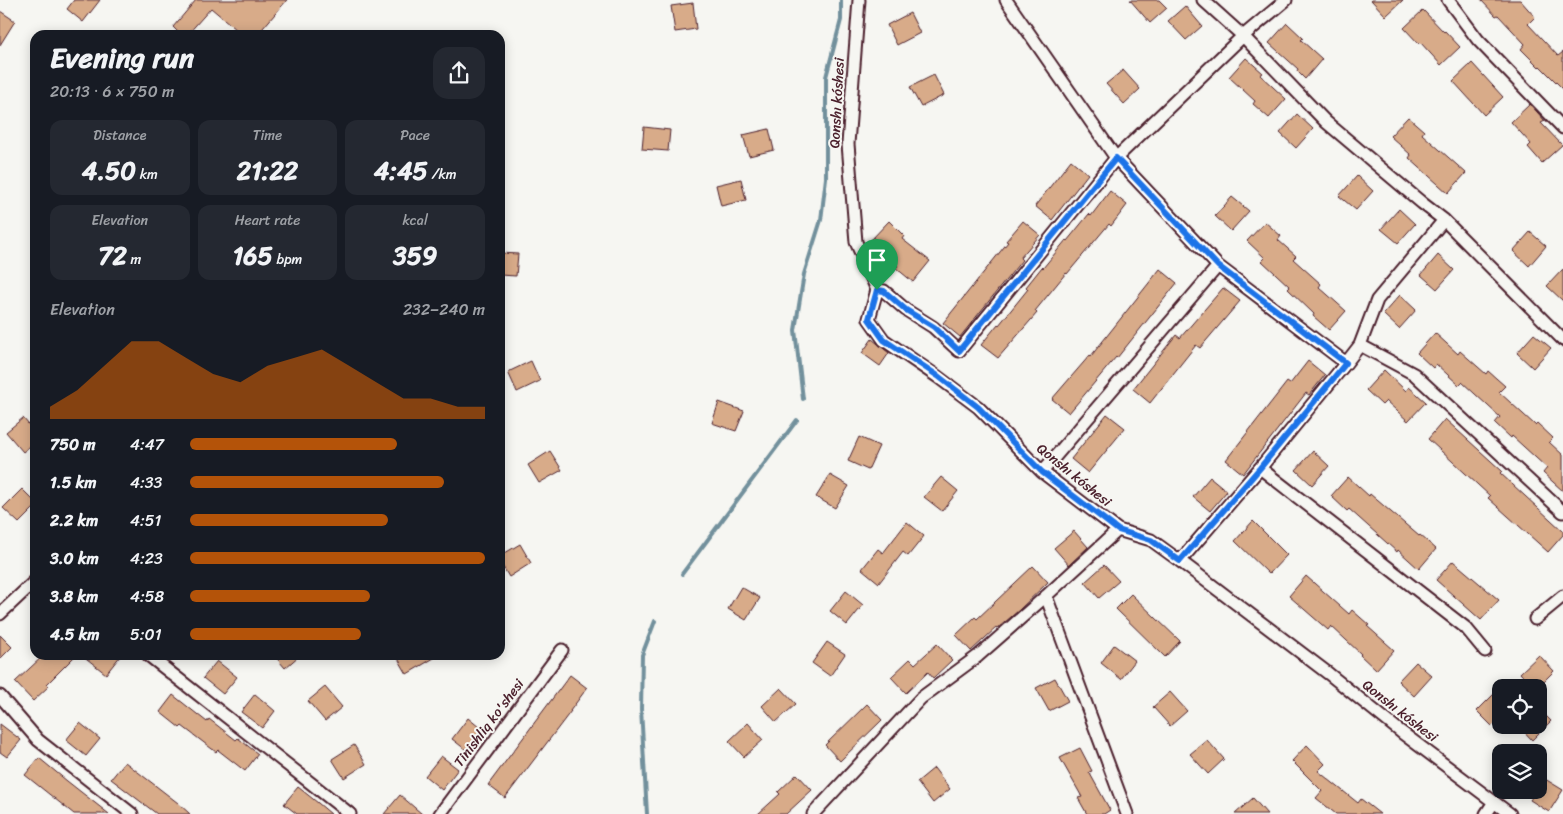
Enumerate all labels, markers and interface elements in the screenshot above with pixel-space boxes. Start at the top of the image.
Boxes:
text: Evening run [50,33,194,82]
button: share [433,47,485,99]
street label: Qonshı kóshesi [822,56,852,149]
text: 20:13 · 6 × 750 m [50,77,174,106]
text: Distance [93,123,146,148]
text: Time [253,123,282,148]
text: Pace [400,123,430,148]
text: 4.50 [82,148,136,193]
text: 21:22 [237,148,298,193]
text: 4:45 [374,148,428,193]
text: km [136,162,158,187]
text: /km [428,162,457,187]
text: Elevation [91,208,148,233]
text: Heart rate [235,208,300,233]
text: kcal [402,208,428,233]
text: 72 [98,233,127,278]
text: 165 [233,233,273,278]
text: 359 [393,233,437,278]
pin [856,239,898,290]
icon: arrive [863,246,891,274]
text: m [127,247,141,272]
text: bpm [273,247,302,272]
text: Elevation [50,295,115,324]
text: 232–240 m [403,295,485,324]
text: 750 m [50,430,95,459]
text: 4:47 [130,430,164,459]
street label: Qonshı kóshesi [1031,437,1118,514]
text: 1.5 km [50,468,96,497]
text: 4:33 [130,468,162,497]
text: 2.2 km [50,506,98,535]
text: 4:51 [130,506,161,535]
text: 3.0 km [50,544,99,573]
text: 4:23 [130,544,163,573]
text: 3.8 km [50,582,98,611]
text: 4:58 [130,582,164,611]
text: 4.5 km [50,620,100,649]
text: 5:01 [130,620,162,649]
street label: Tinishliq ko'shesi [447,672,531,773]
street label: Qonshı kóshesi [1357,673,1444,750]
map controls [1492,679,1547,799]
button: locate [1492,679,1547,734]
button: layers [1492,744,1547,799]

